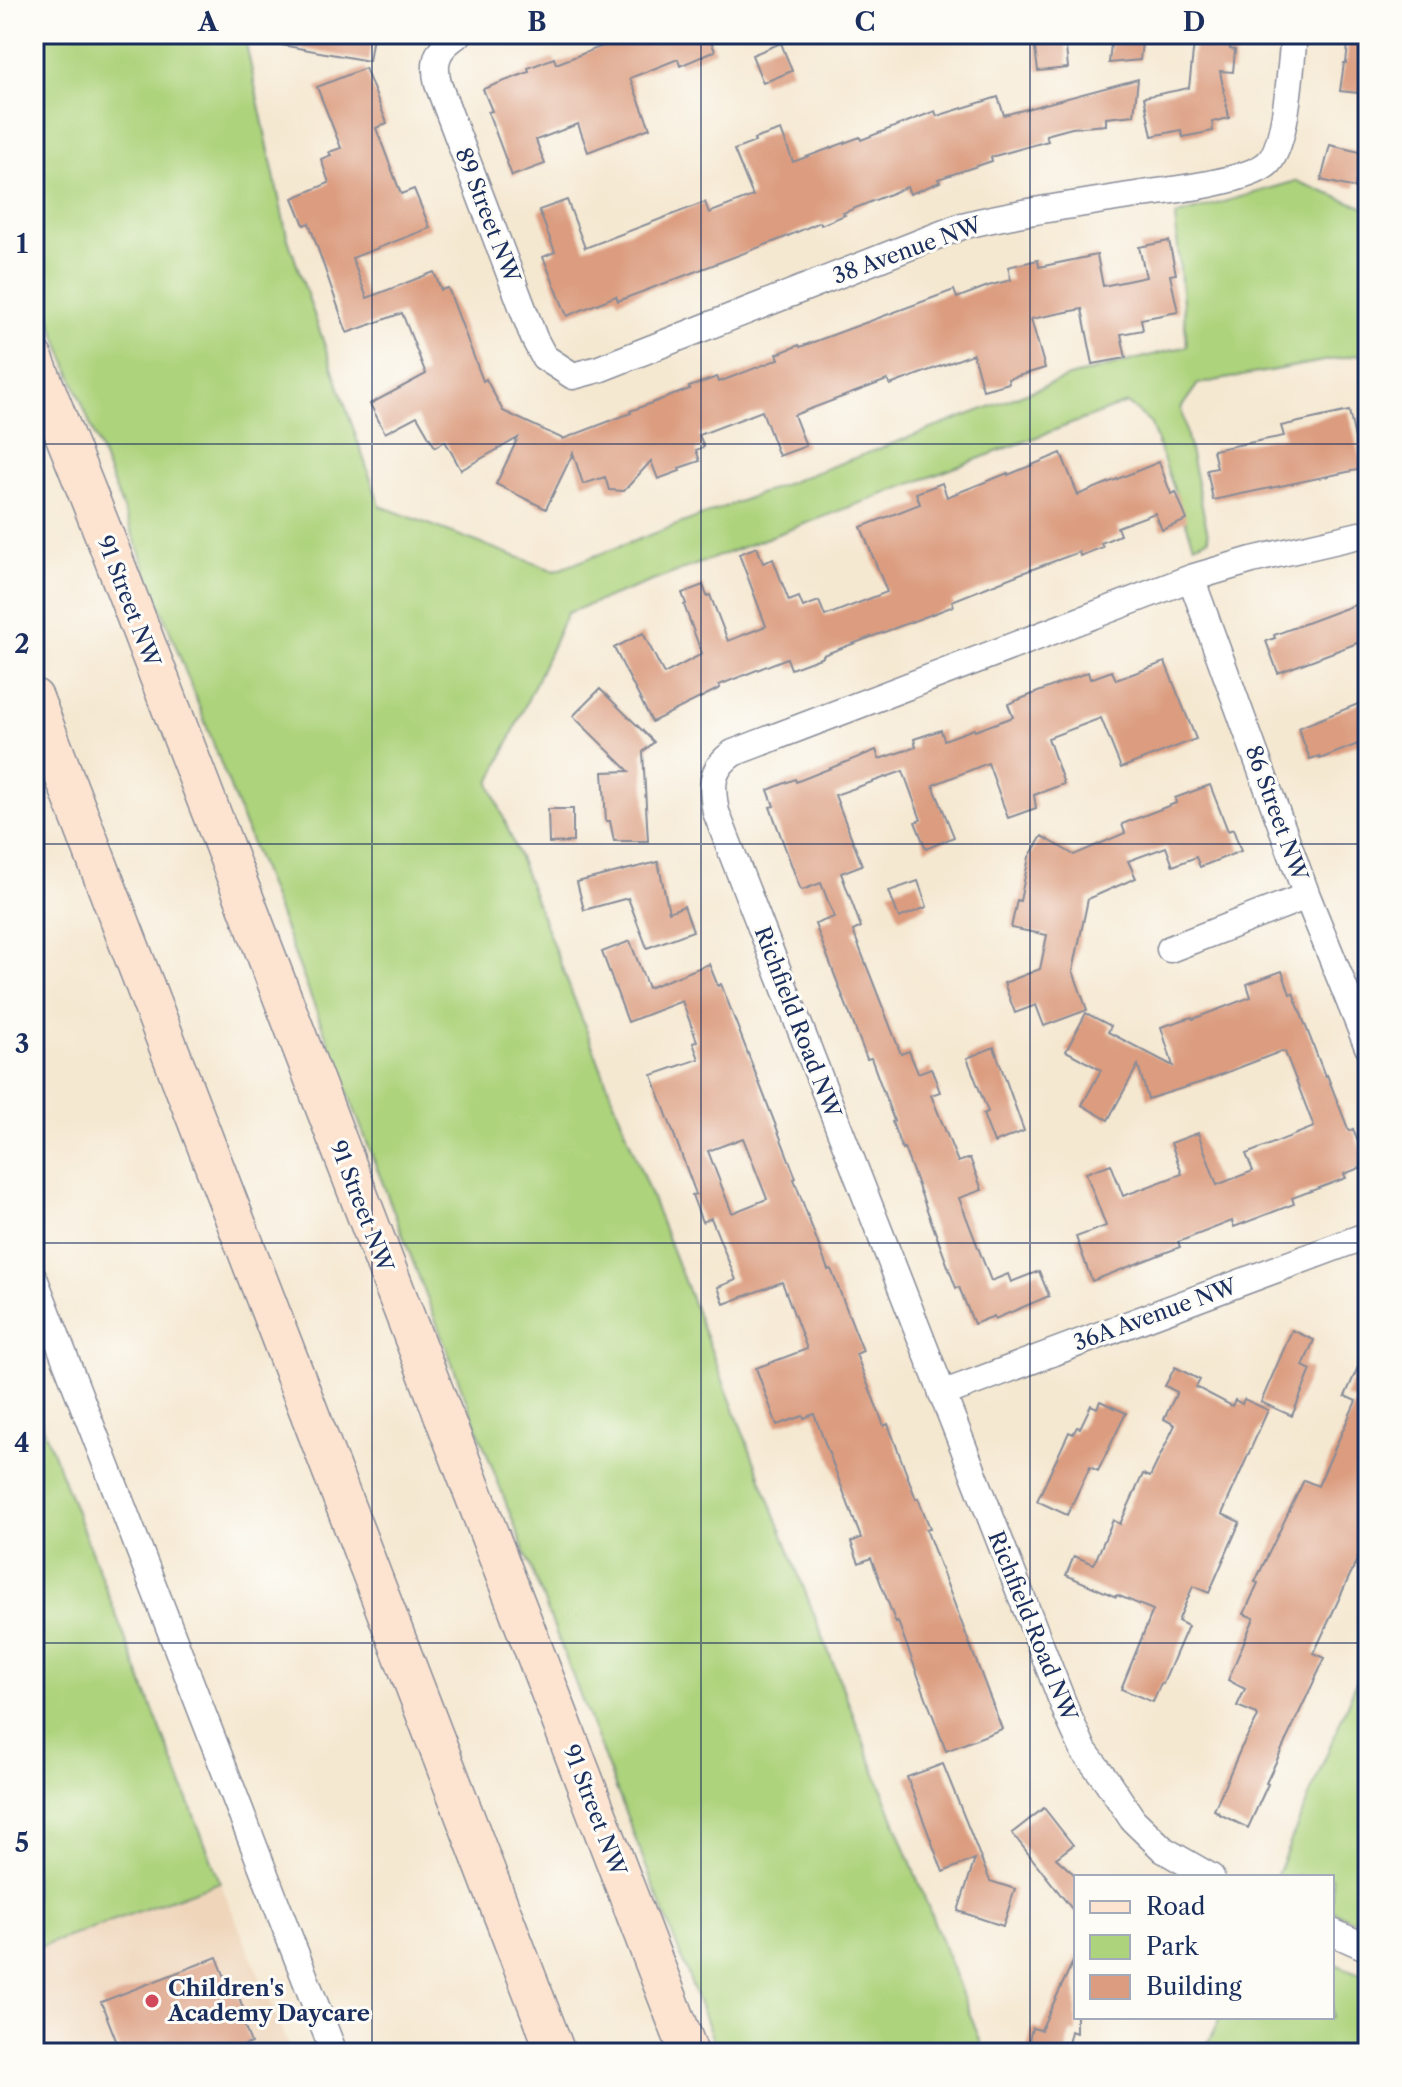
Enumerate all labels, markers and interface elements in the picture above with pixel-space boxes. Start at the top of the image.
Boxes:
text: A [197,6,219,38]
text: B [527,6,547,38]
text: C [855,6,875,38]
text: D [1183,6,1205,38]
street label: 89 Street NW [449,144,526,287]
street label: 38 Avenue NW [829,211,986,290]
text: 1 [16,228,28,260]
street label: 91 Street NW [91,532,166,672]
text: 2 [14,628,30,660]
street label: 86 Street NW [1240,742,1314,885]
street label: Richfield Road NW [749,923,847,1122]
text: 3 [15,1028,29,1060]
street label: 91 Street NW [324,1137,399,1277]
street label: 36A Avenue NW [1070,1272,1241,1357]
text: 4 [14,1427,30,1459]
street label: Richfield Road NW [982,1527,1083,1726]
street label: 91 Street NW [557,1741,632,1881]
text: 5 [15,1827,29,1859]
legend [1074,1875,1334,2019]
text: Road [1146,1892,1206,1921]
text: Park [1146,1932,1199,1961]
text: Building [1146,1972,1242,2001]
place label: Children's Academy Daycare [167,1975,370,2027]
marker: Children's Academy Daycare [143,1992,161,2010]

